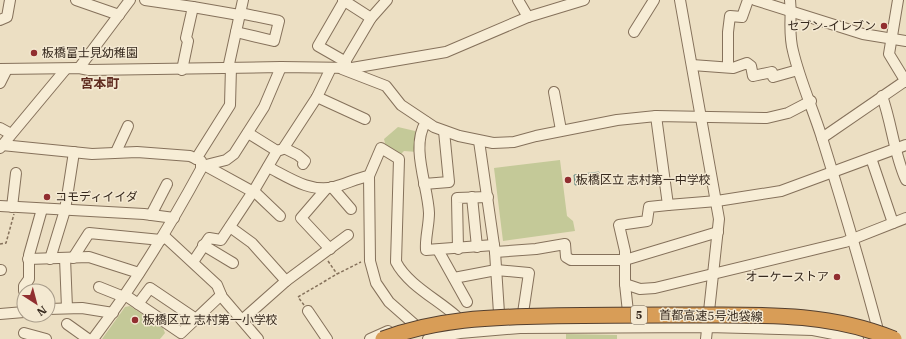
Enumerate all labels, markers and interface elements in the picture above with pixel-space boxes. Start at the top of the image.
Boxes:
place label: セブン-イレブン [787,18,876,33]
marker: セブン-イレブン [879,21,889,31]
place label: 板橋富士見幼稚園 [42,45,138,60]
marker: 板橋富士見幼稚園 [29,48,39,58]
district label: 宮本町 [80,75,120,92]
place label: 板橋区立 志村第一中学校 [576,172,711,187]
marker: 板橋区立 志村第一中学校 [563,175,573,185]
place label: コモディイイダ [55,189,138,204]
marker: コモディイイダ [42,192,52,202]
place label: オーケーストア [746,269,829,284]
marker: オーケーストア [832,272,842,282]
north arrow [16,283,56,323]
text: N [34,303,50,319]
road number: 5 [631,306,647,324]
street label: 首都高速5号池袋線 [659,307,763,324]
place label: 板橋区立 志村第一小学校 [143,312,278,327]
marker: 板橋区立 志村第一小学校 [130,315,140,325]

